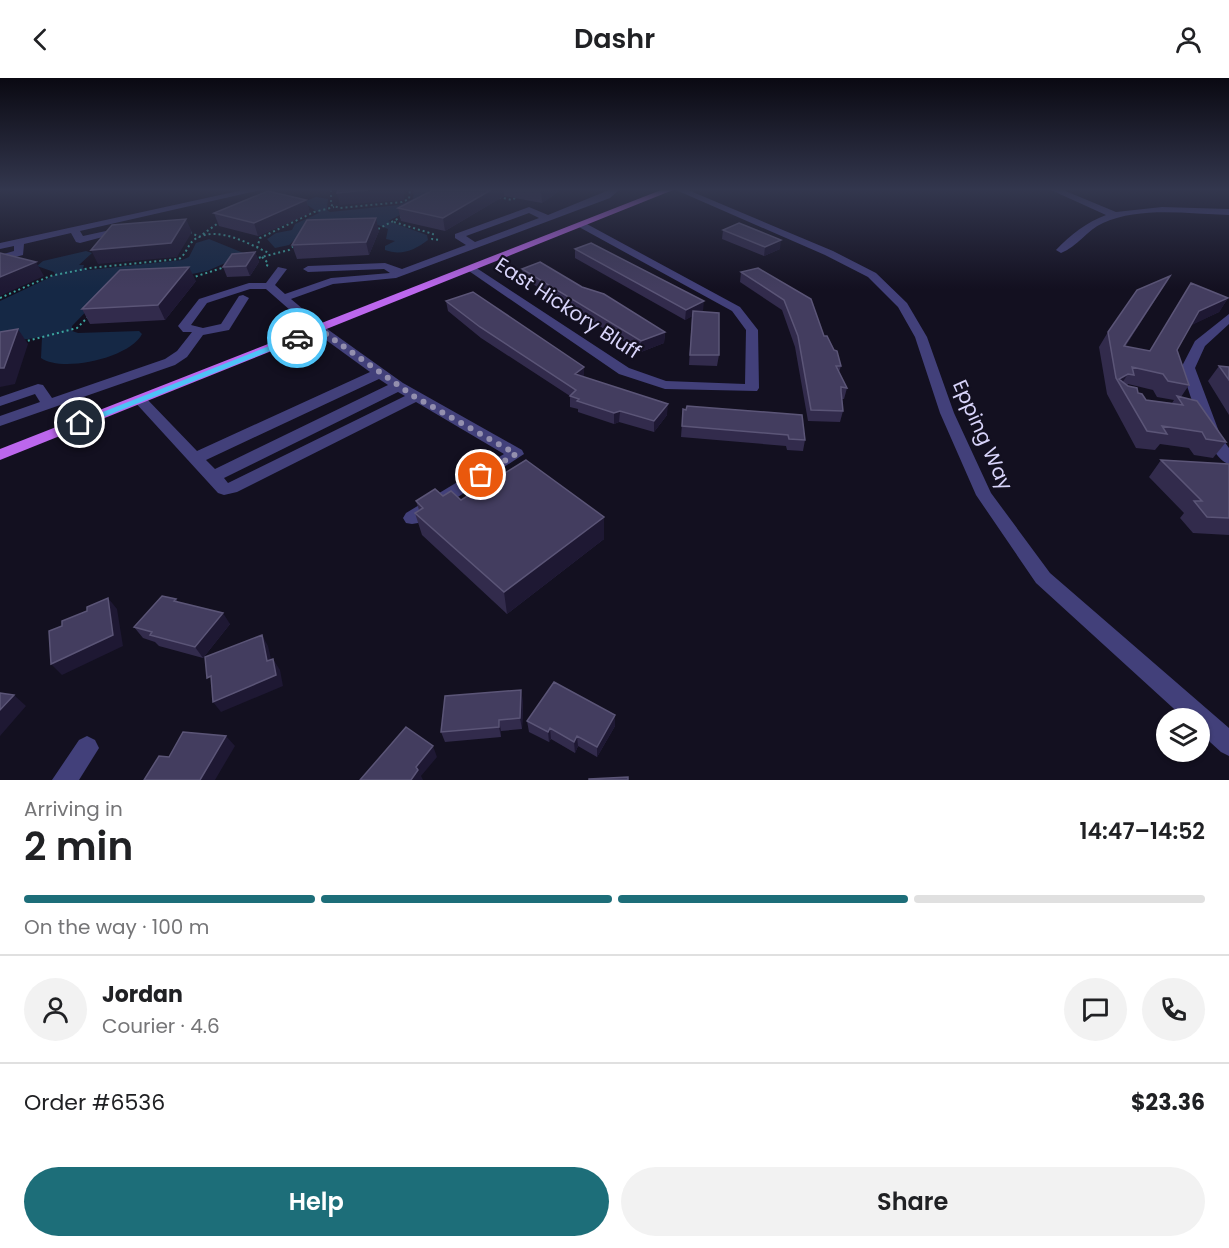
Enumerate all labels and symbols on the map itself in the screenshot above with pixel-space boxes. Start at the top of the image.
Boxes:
street label: East Hickory Bluff [490,250,646,366]
courier [267,308,327,368]
street label: Epping Way [946,375,1020,495]
pin [54,397,105,448]
pin [455,449,506,500]

